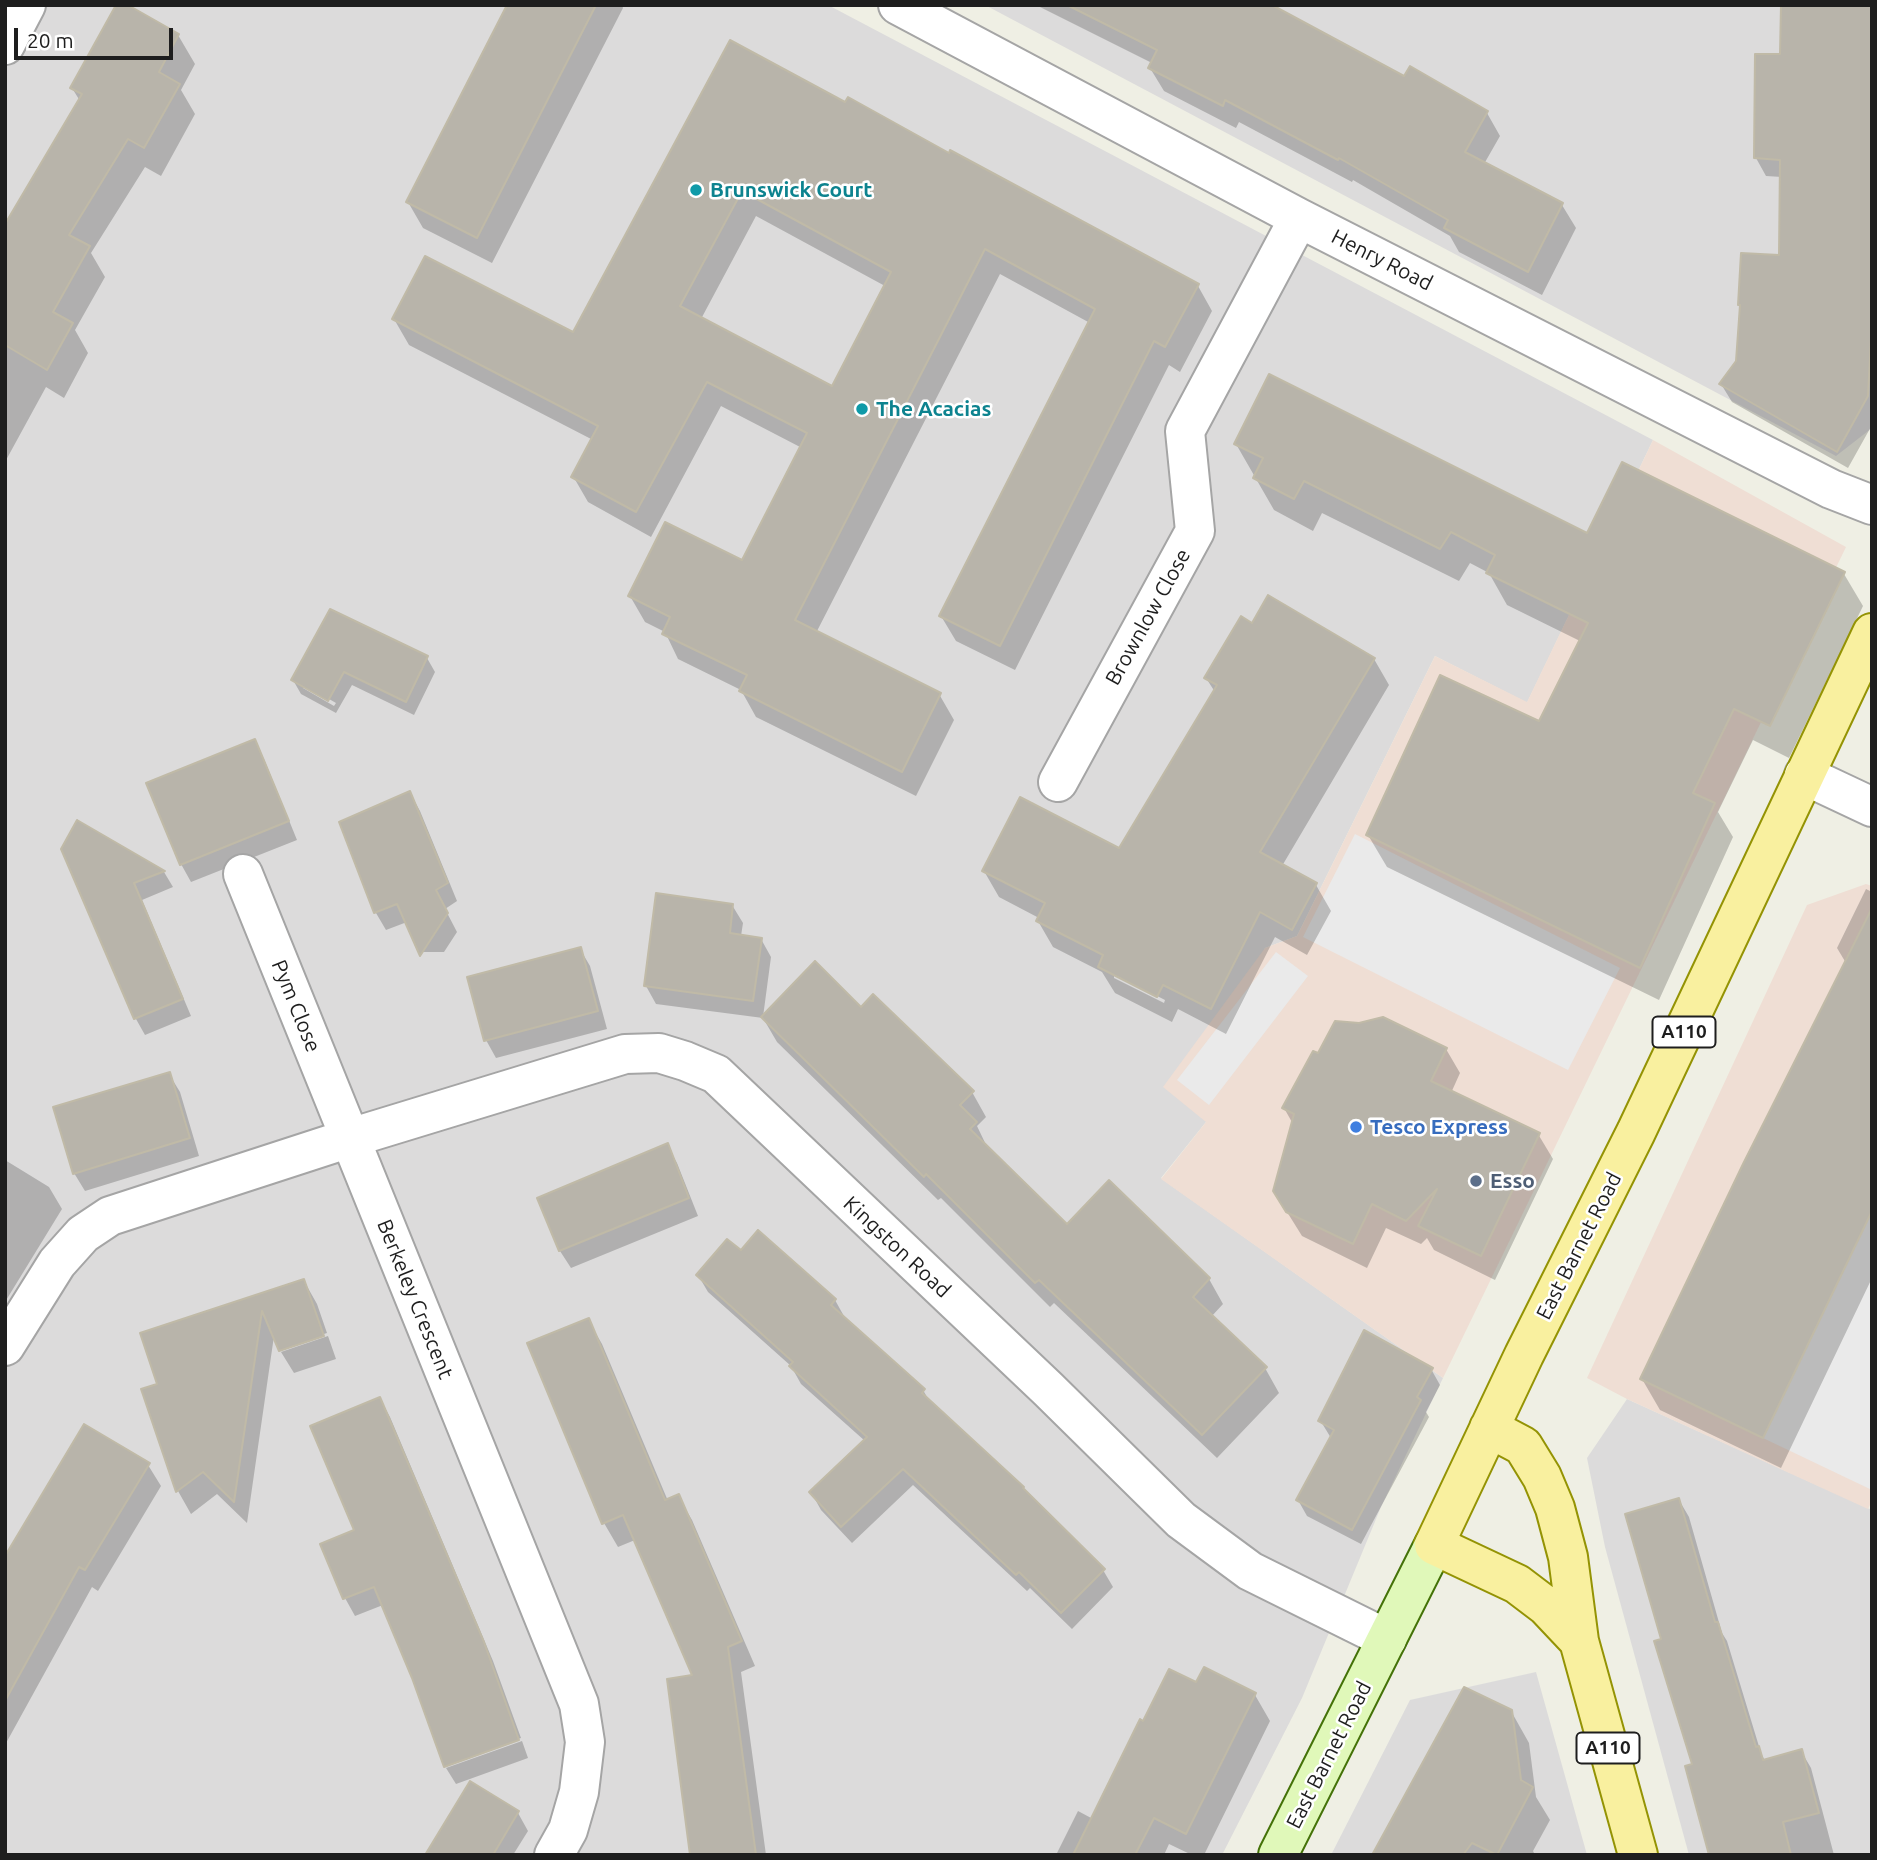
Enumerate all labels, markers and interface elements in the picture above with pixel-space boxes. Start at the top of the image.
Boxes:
scale bar [18,14,177,58]
text: 20 m [27,28,74,52]
place label: Brunswick Court [710,177,872,203]
marker: Brunswick Court [688,182,704,198]
street label: Henry Road [1327,224,1437,296]
place label: The Acacias [876,396,991,422]
marker: The Acacias [854,401,870,417]
street label: Brownlow Close [1100,544,1196,690]
street label: Pym Close [266,956,326,1056]
road number: A110 [1652,1016,1716,1048]
place label: Tesco Express [1370,1114,1508,1140]
marker: Tesco Express [1348,1119,1364,1135]
place label: Esso [1490,1168,1535,1194]
street label: East Barnet Road [1531,1168,1627,1324]
marker: Esso [1468,1173,1484,1189]
street label: Kingston Road [838,1191,956,1303]
street label: Berkeley Crescent [372,1216,458,1382]
street label: East Barnet Road [1281,1677,1377,1833]
road number: A110 [1576,1732,1640,1764]

